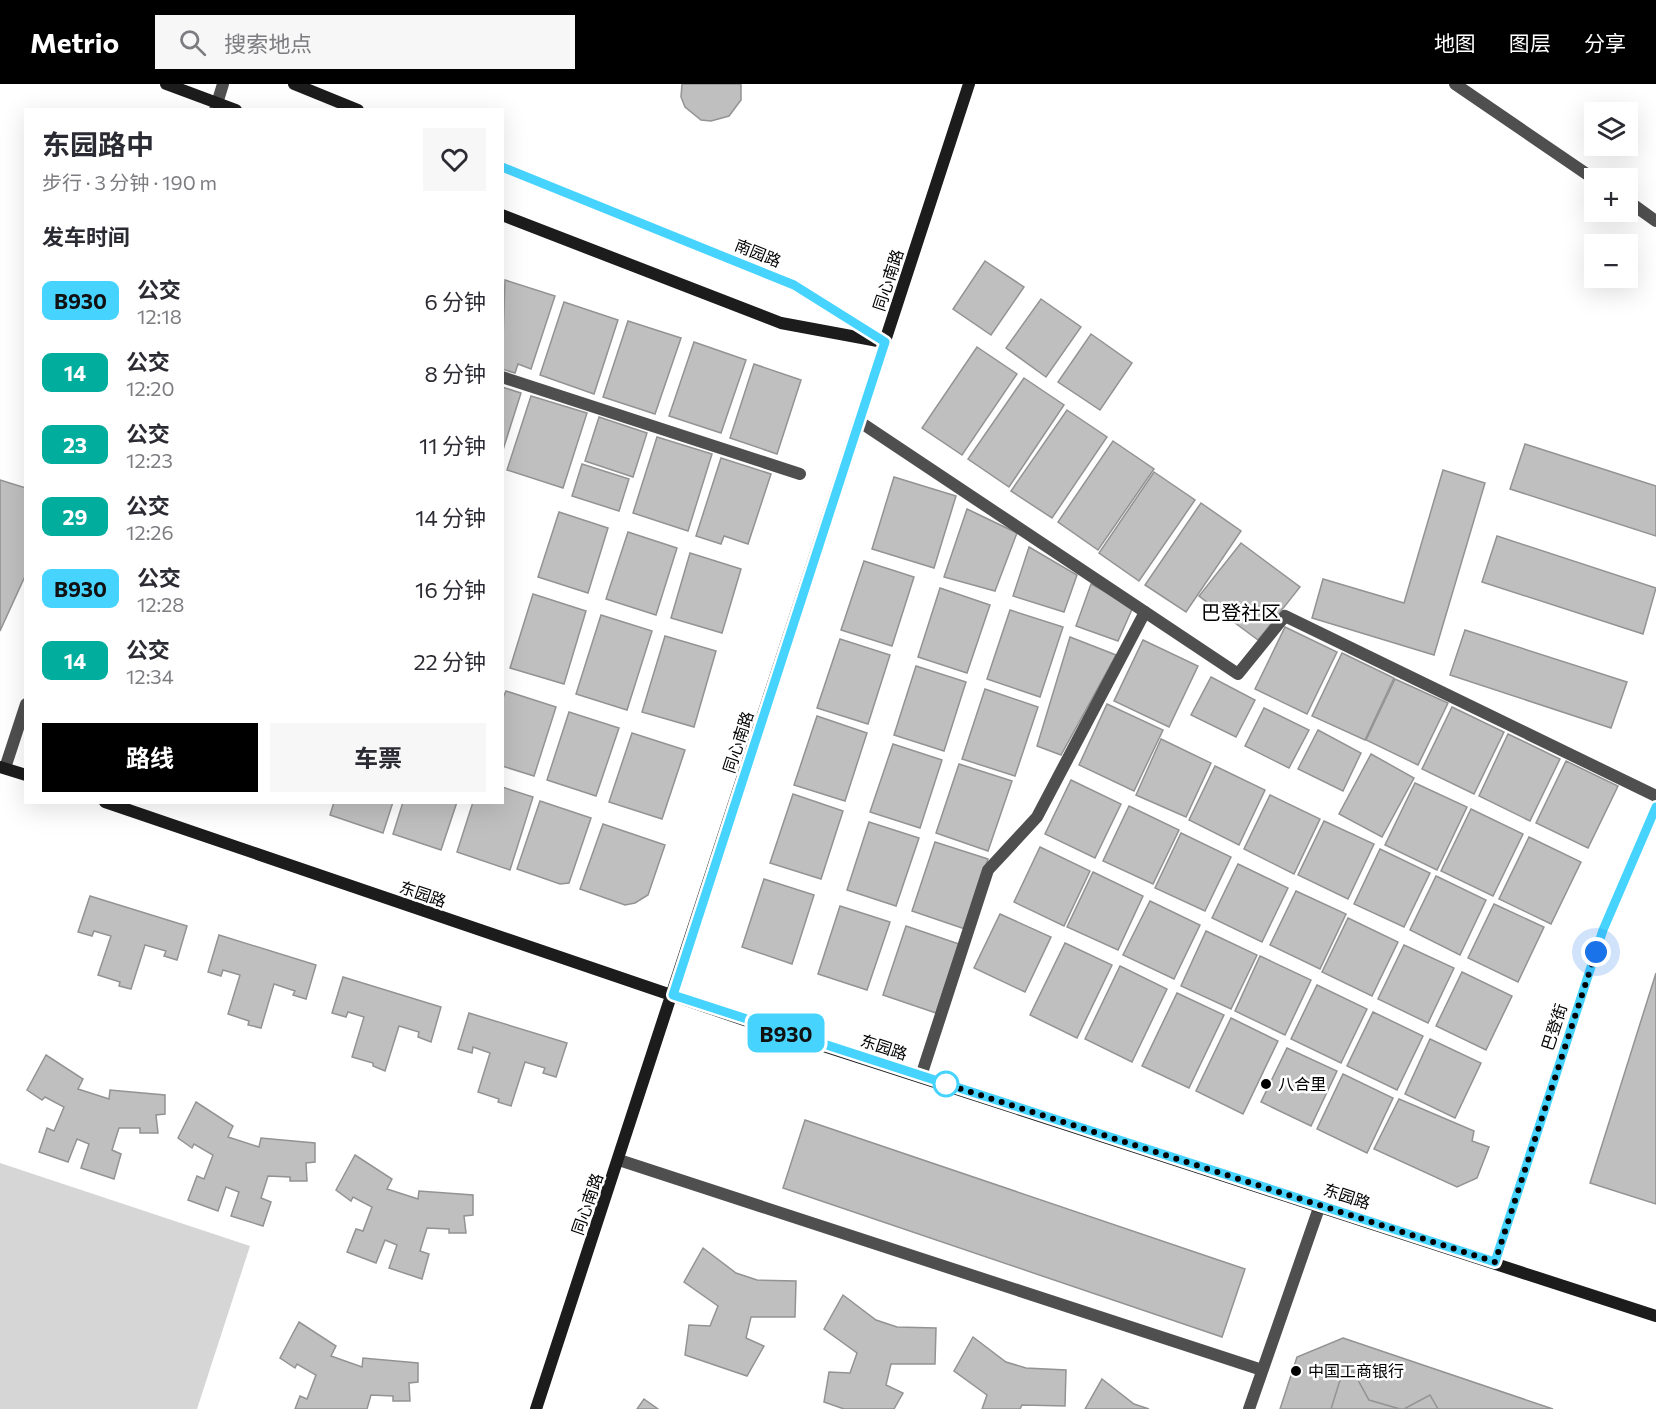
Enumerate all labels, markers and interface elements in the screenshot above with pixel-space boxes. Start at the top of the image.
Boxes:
search box [155,15,575,69]
text: Metrio [30,25,119,59]
icon: search [176,26,209,59]
text: 搜索地点 [224,30,312,57]
text: 地图 [1434,30,1476,55]
text: 图层 [1509,30,1551,55]
text: 分享 [1584,30,1626,55]
map controls [1584,102,1638,288]
button: layers [1584,102,1638,156]
text: 东园路中 [42,127,154,161]
button: heart [423,128,486,191]
button: + [1584,168,1638,222]
text: 步行 · 3 分钟 · 190 m [42,170,217,194]
text: 发车时间 [42,223,130,250]
button: − [1584,234,1638,288]
street label: 南园路 [732,235,784,270]
street label: 同心南路 [869,246,906,313]
text: 公交 [137,276,181,303]
text: B930 [54,288,107,313]
text: 6 分钟 [424,288,486,315]
text: 12:18 [137,304,182,328]
text: 公交 [126,348,170,375]
text: 14 [64,360,86,385]
text: 8 分钟 [424,360,486,387]
text: 12:20 [126,376,174,400]
text: 公交 [126,420,170,447]
text: 23 [63,432,87,457]
text: 11 分钟 [419,432,486,459]
text: 12:23 [126,448,173,472]
text: 公交 [126,492,170,519]
text: 29 [63,504,87,529]
text: 14 分钟 [415,504,486,531]
text: 12:26 [126,520,174,544]
text: 公交 [137,564,181,591]
text: B930 [54,576,107,601]
text: 16 分钟 [415,576,486,603]
text: 12:28 [137,592,184,616]
district label: 巴登社区 [1201,600,1281,624]
text: 公交 [126,636,170,663]
text: 14 [64,648,86,673]
text: 22 分钟 [413,648,486,675]
text: 12:34 [126,664,174,688]
street label: 同心南路 [719,708,756,775]
button: 路线 [42,723,258,792]
button: 车票 [270,723,486,792]
street label: 东园路 [397,877,449,910]
your location [1581,937,1611,967]
street label: 巴登街 [1537,1001,1570,1053]
line badge: B930 [744,1014,828,1052]
text: B930 [760,1021,812,1046]
street label: 东园路 [858,1030,910,1063]
unlabelled marker [933,1071,959,1097]
place label: 八合里 [1278,1074,1326,1093]
marker: 八合里 [1259,1077,1273,1091]
street label: 同心南路 [567,1170,606,1237]
street label: 东园路 [1321,1179,1373,1212]
place label: 中国工商银行 [1308,1361,1404,1380]
marker: 中国工商银行 [1289,1364,1303,1378]

